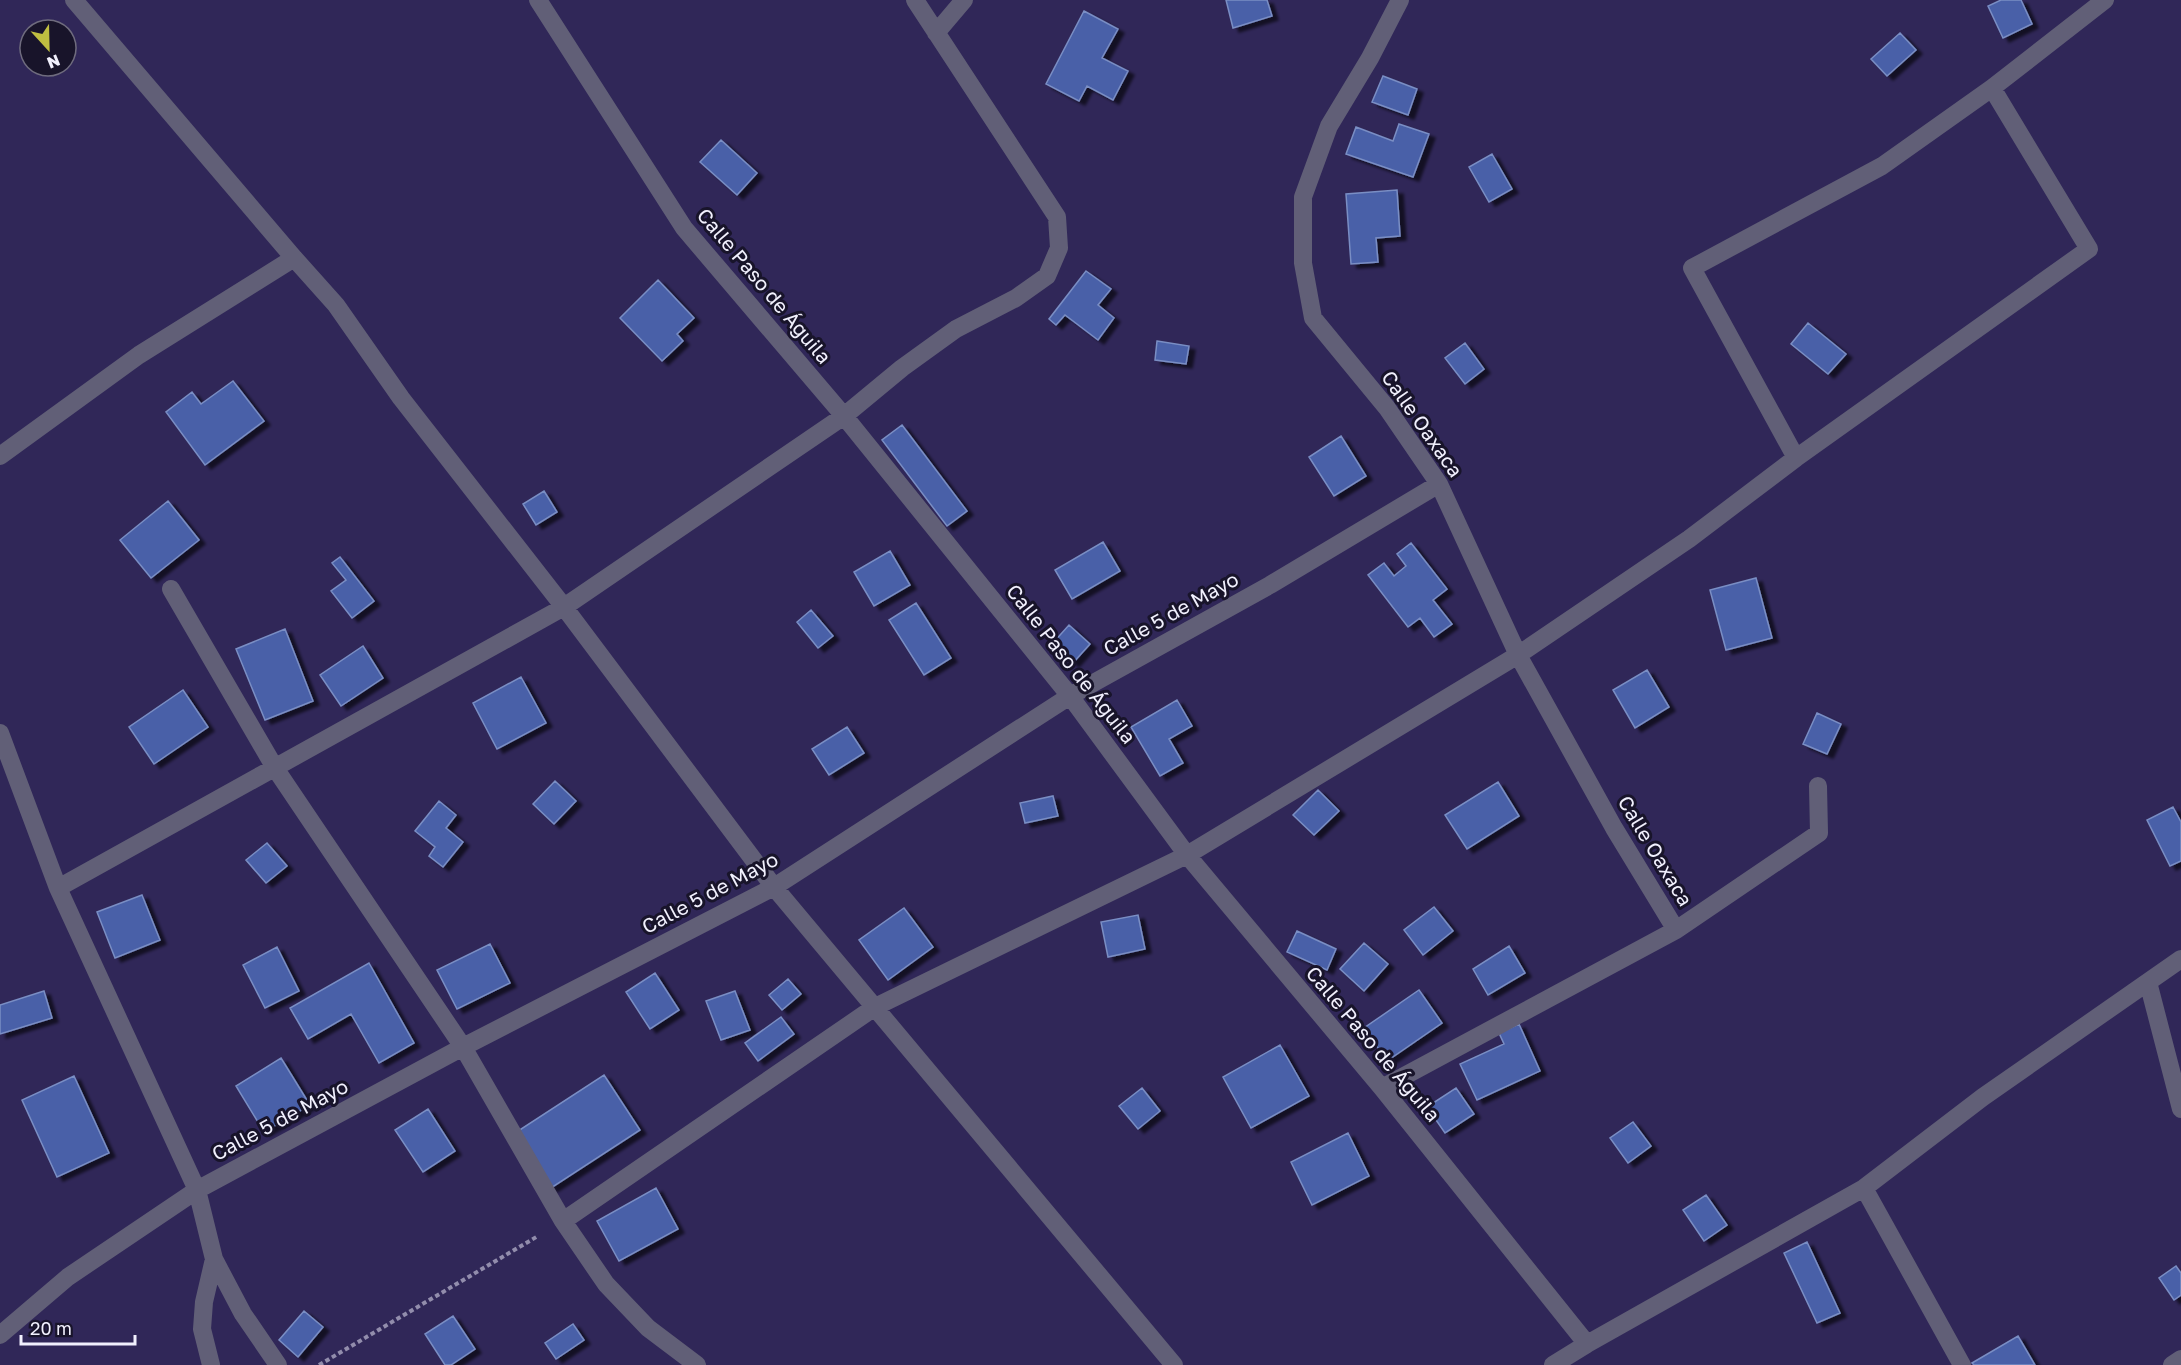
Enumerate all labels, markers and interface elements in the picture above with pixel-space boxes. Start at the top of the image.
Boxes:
north arrow [18,18,78,78]
text: N [44,50,63,73]
street label: Calle Paso de Águila [693,203,837,368]
street label: Calle Oaxaca [1377,366,1468,481]
street label: Calle 5 de Mayo [1099,566,1242,660]
street label: Calle Paso de Águila [1002,579,1141,748]
street label: Calle Oaxaca [1614,791,1698,910]
street label: Calle 5 de Mayo [637,846,782,938]
street label: Calle Paso de Águila [1302,961,1446,1126]
street label: Calle 5 de Mayo [207,1073,352,1165]
scale bar [21,1308,135,1346]
text: 20 m [30,1317,72,1339]

